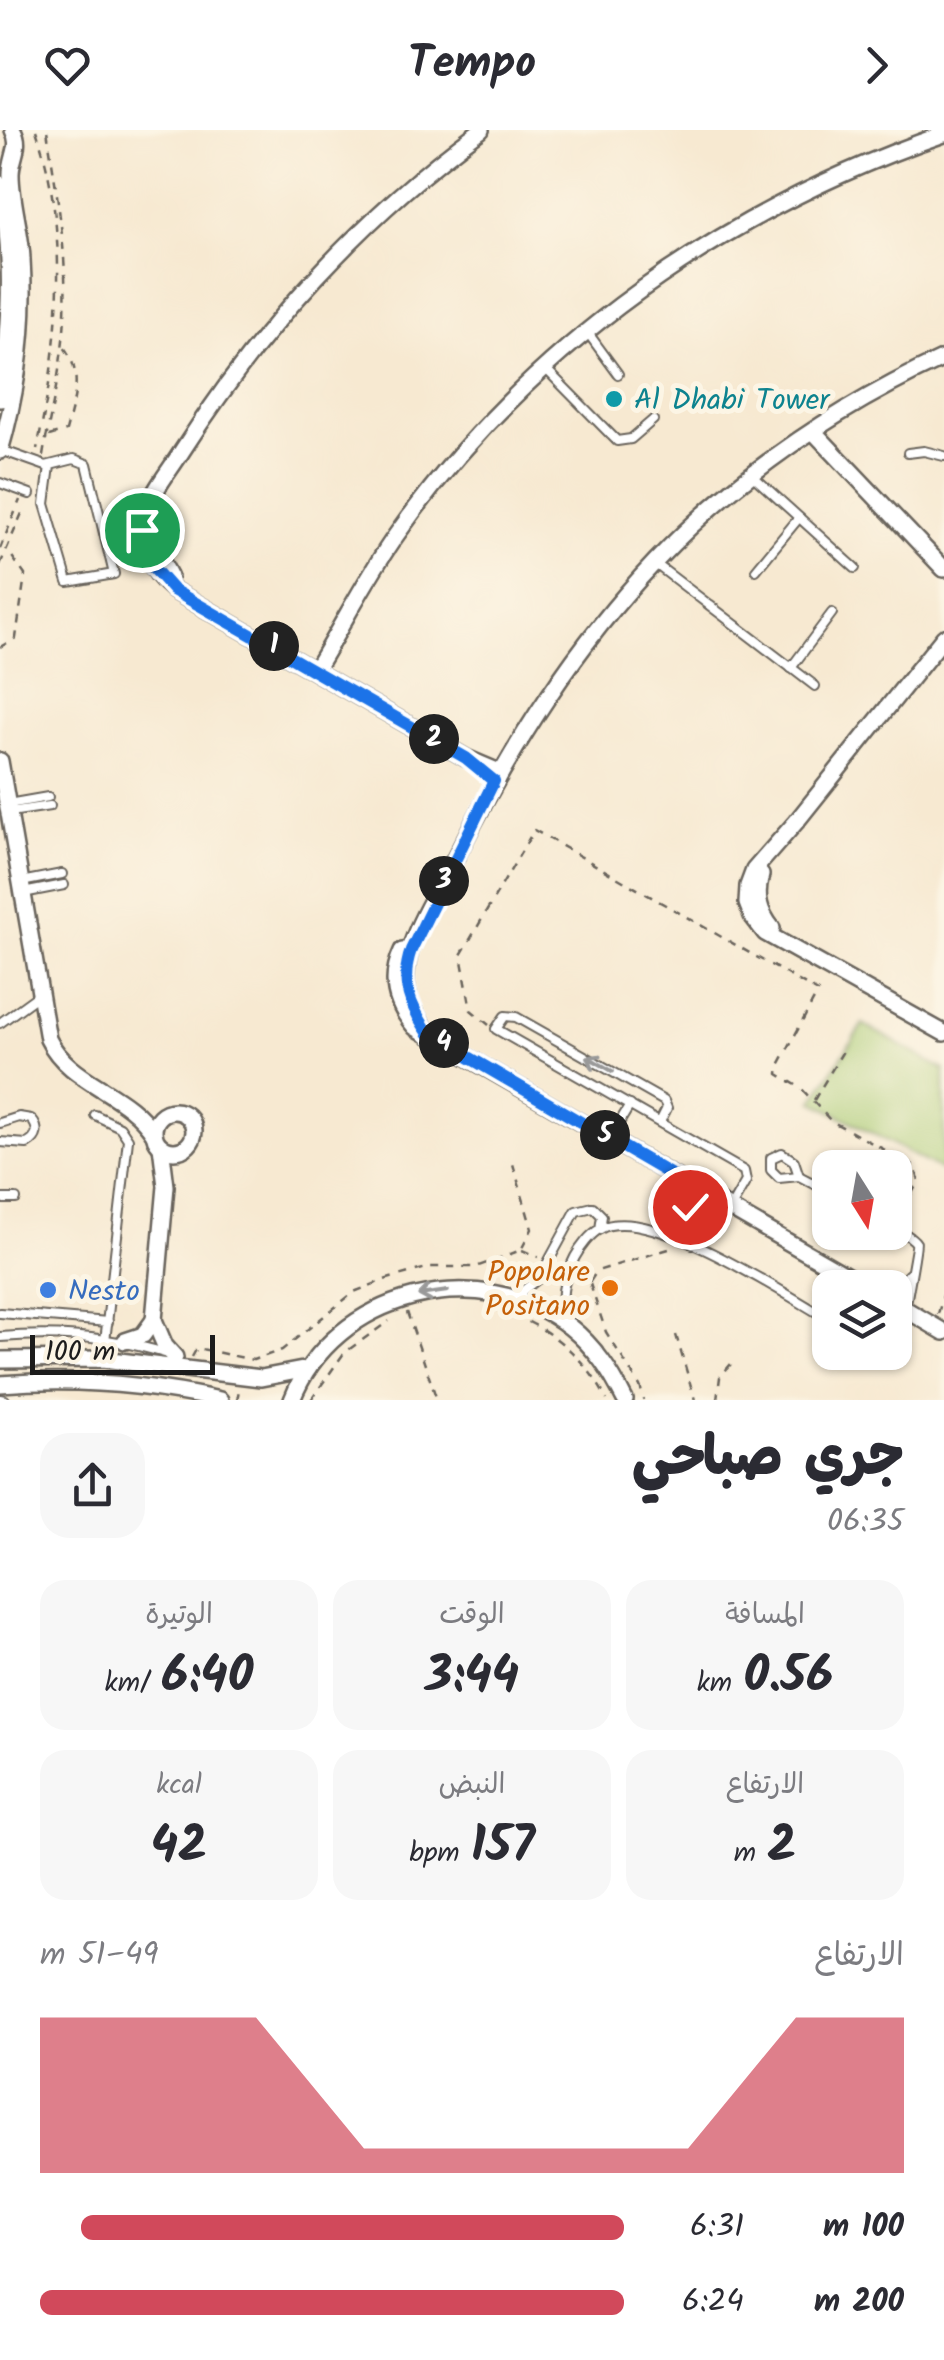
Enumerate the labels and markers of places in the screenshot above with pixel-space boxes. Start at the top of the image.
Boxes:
place label: Al Dhabi Tower [634,377,831,425]
marker: Al Dhabi Tower [603,388,625,410]
pin [100,488,185,573]
pin: 1 [249,621,299,671]
pin: 2 [409,714,459,764]
pin: 3 [419,856,469,906]
pin: 4 [419,1018,469,1068]
pin: 5 [580,1110,630,1160]
pin [648,1165,733,1250]
place label: Popolare Positano [485,1249,590,1331]
place label: Nesto [68,1268,140,1316]
marker: Popolare Positano [599,1277,621,1299]
marker: Nesto [37,1279,59,1301]

